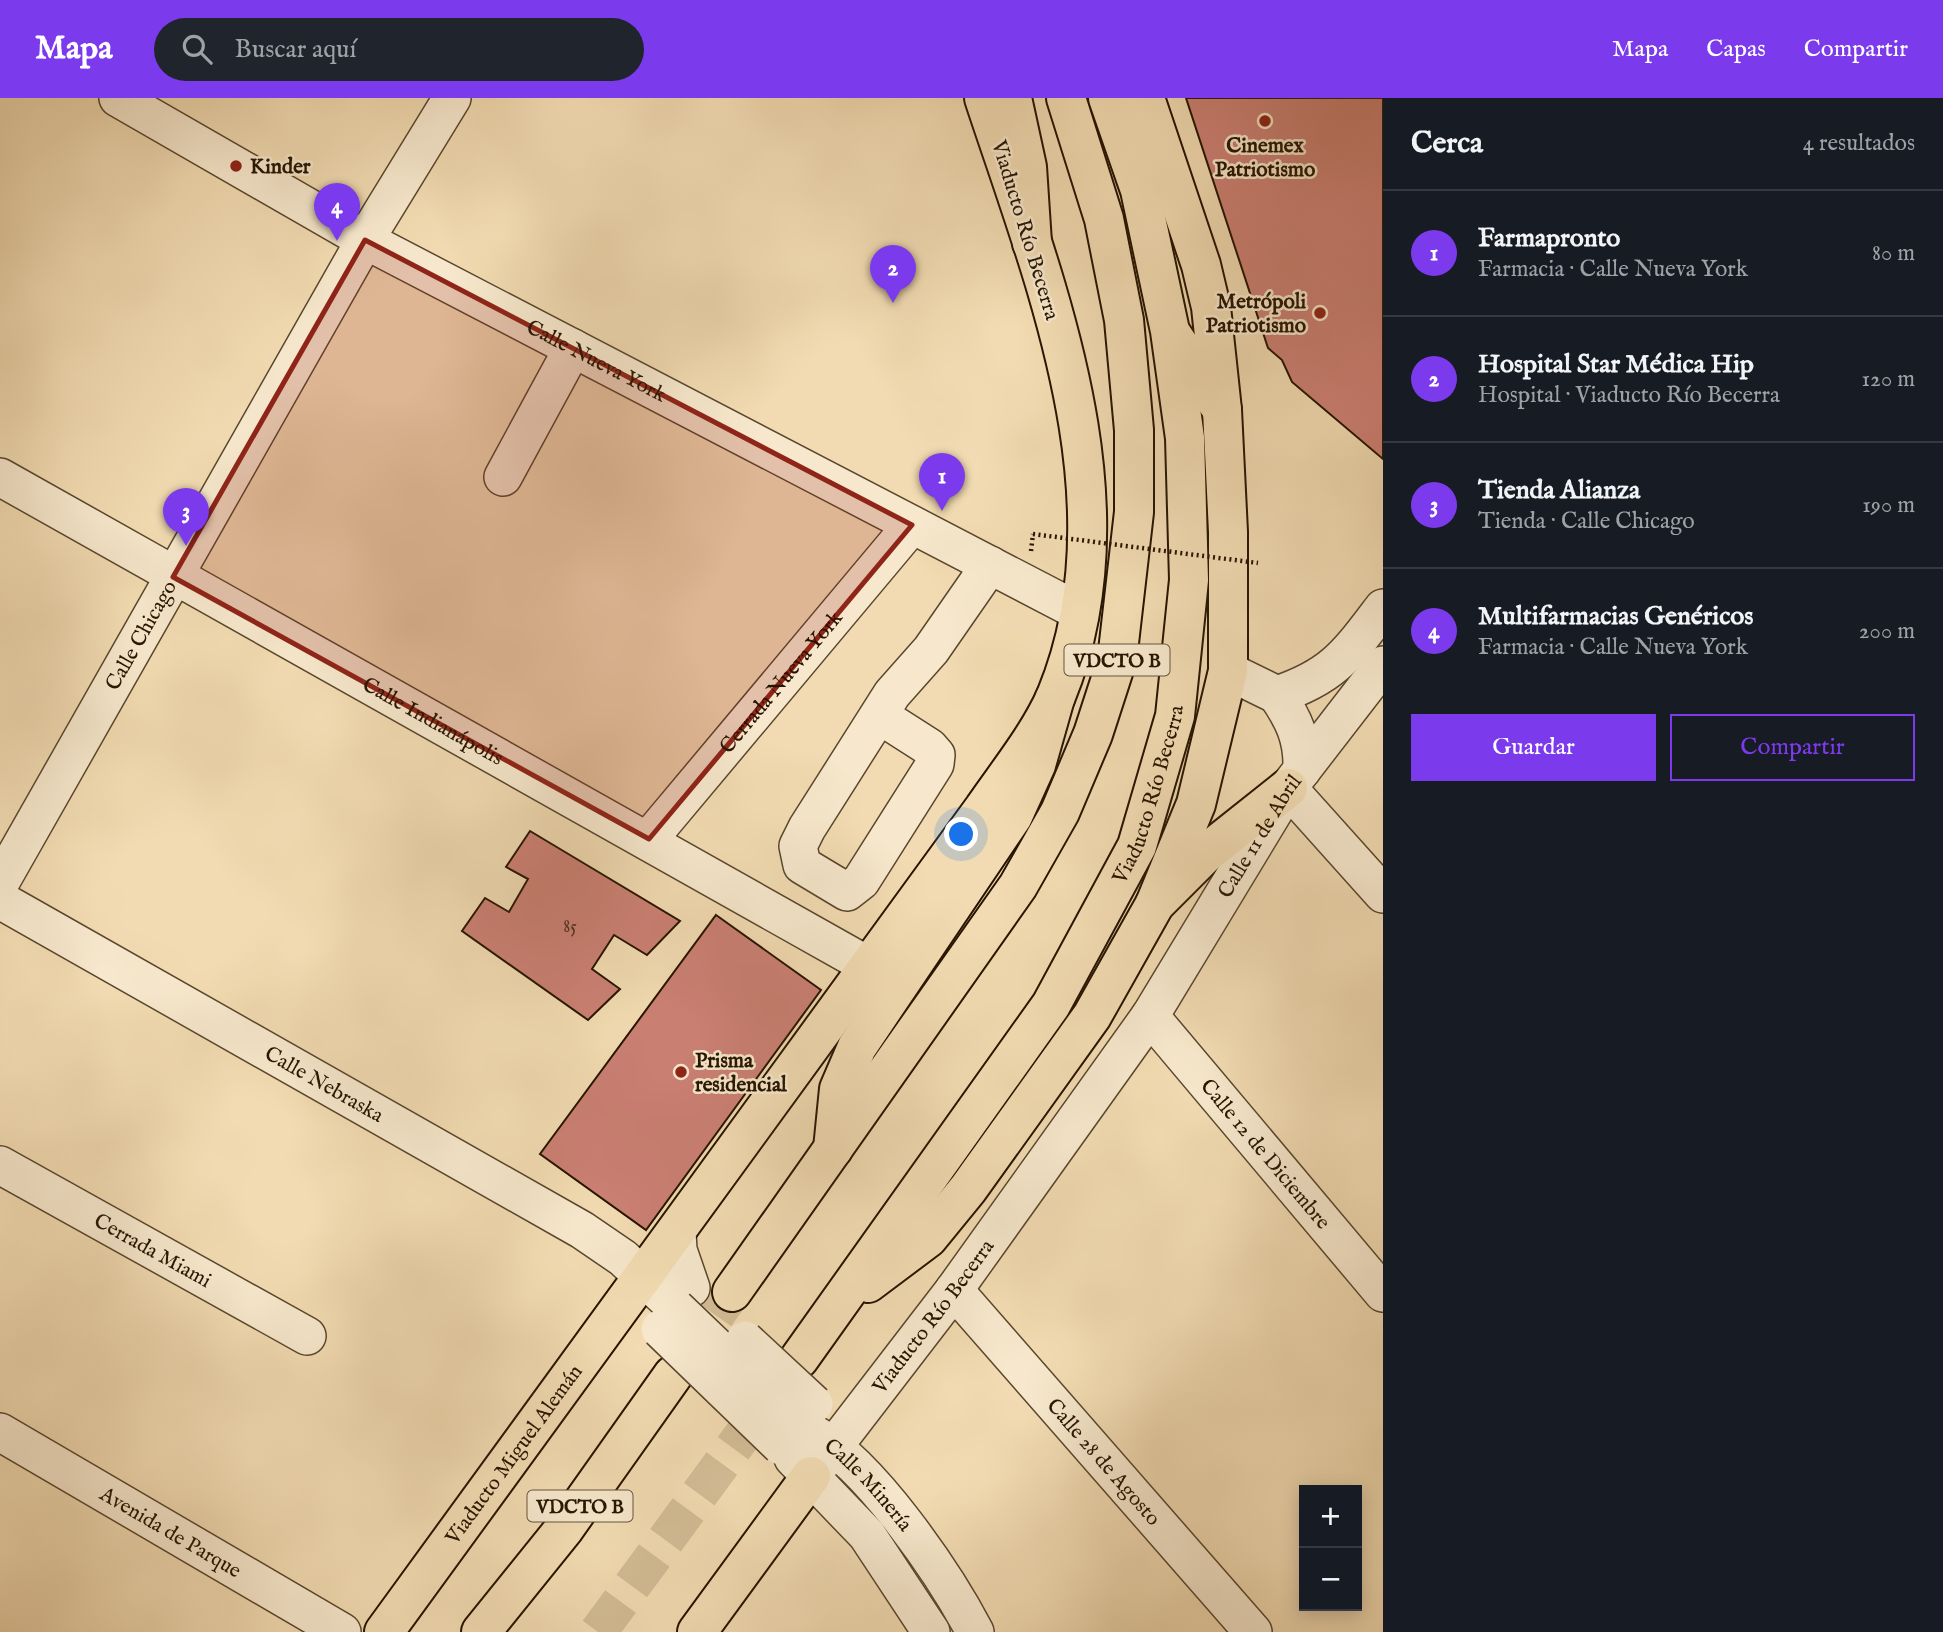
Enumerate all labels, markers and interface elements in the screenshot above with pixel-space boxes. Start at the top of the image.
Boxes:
search box [154,18,644,81]
text: Mapa [35,28,112,70]
icon: search [178,30,216,68]
text: Buscar aquí [234,33,356,66]
text: Mapa [1612,34,1668,65]
text: Capas [1706,34,1766,65]
text: Compartir [1804,34,1908,65]
marker: Cinemex Patriotismo [1257,113,1273,129]
text: Cerca [1411,125,1483,163]
text: 4 resultados [1803,129,1915,158]
place label: Cinemex Patriotismo [1215,133,1316,184]
street label: Viaducto Río Becerra [984,136,1065,324]
place label: Kinder [250,154,311,181]
marker: Kinder [228,158,244,174]
pin: 4 [314,183,360,241]
text: Farmapronto [1478,222,1620,255]
text: 1 [1430,239,1438,268]
text: 80 m [1872,239,1915,268]
pin: 2 [870,245,916,303]
text: Farmacia · Calle Nueva York [1478,255,1748,284]
place label: Metrópoli Patriotismo [1206,289,1307,340]
marker: Metrópoli Patriotismo [1312,305,1328,321]
street label: Calle Nueva York [521,314,671,410]
text: Hospital Star Médica Hip [1478,348,1754,381]
text: 2 [1429,365,1439,394]
text: 120 m [1862,365,1915,394]
text: Hospital · Viaducto Río Becerra [1478,381,1780,410]
pin: 1 [919,453,965,511]
text: Tienda Alianza [1478,474,1640,507]
pin: 3 [163,488,209,546]
text: 3 [1430,491,1438,520]
text: 190 m [1862,491,1915,520]
text: Tienda · Calle Chicago [1478,507,1695,536]
street label: Calle Chicago [100,576,184,696]
text: Multifarmacias Genéricos [1478,600,1753,633]
street label: Cerrada Nueva York [714,605,850,760]
text: 4 [1428,617,1440,646]
text: 200 m [1859,617,1915,646]
text: Farmacia · Calle Nueva York [1478,633,1748,662]
road number: VDCTO B [1064,645,1170,676]
street label: Calle Indianápolis [357,672,508,772]
street label: Viaducto Río Becerra [1107,703,1191,890]
button: Guardar [1411,714,1656,781]
button: Compartir [1670,714,1915,781]
street label: Calle 11 de Abril [1213,769,1309,904]
your location [944,817,978,851]
house number: 85 [563,916,577,939]
street label: Calle Nebraska [259,1041,389,1130]
place label: Prisma residencial [695,1048,788,1099]
marker: Prisma residencial [673,1064,689,1080]
street label: Calle 12 de Diciembre [1194,1074,1336,1236]
street label: Cerrada Miami [89,1208,216,1295]
street label: Viaducto Río Becerra [867,1234,1001,1401]
street label: Viaducto Miguel Alemán [440,1360,589,1551]
street label: Calle 28 de Agosto [1040,1393,1166,1532]
street label: Calle Minería [818,1433,918,1538]
street label: Avenida de Parque [94,1481,246,1585]
map controls [1299,1485,1362,1611]
button: + [1299,1485,1362,1548]
road number: VDCTO B [528,1490,632,1522]
button: − [1299,1548,1362,1611]

